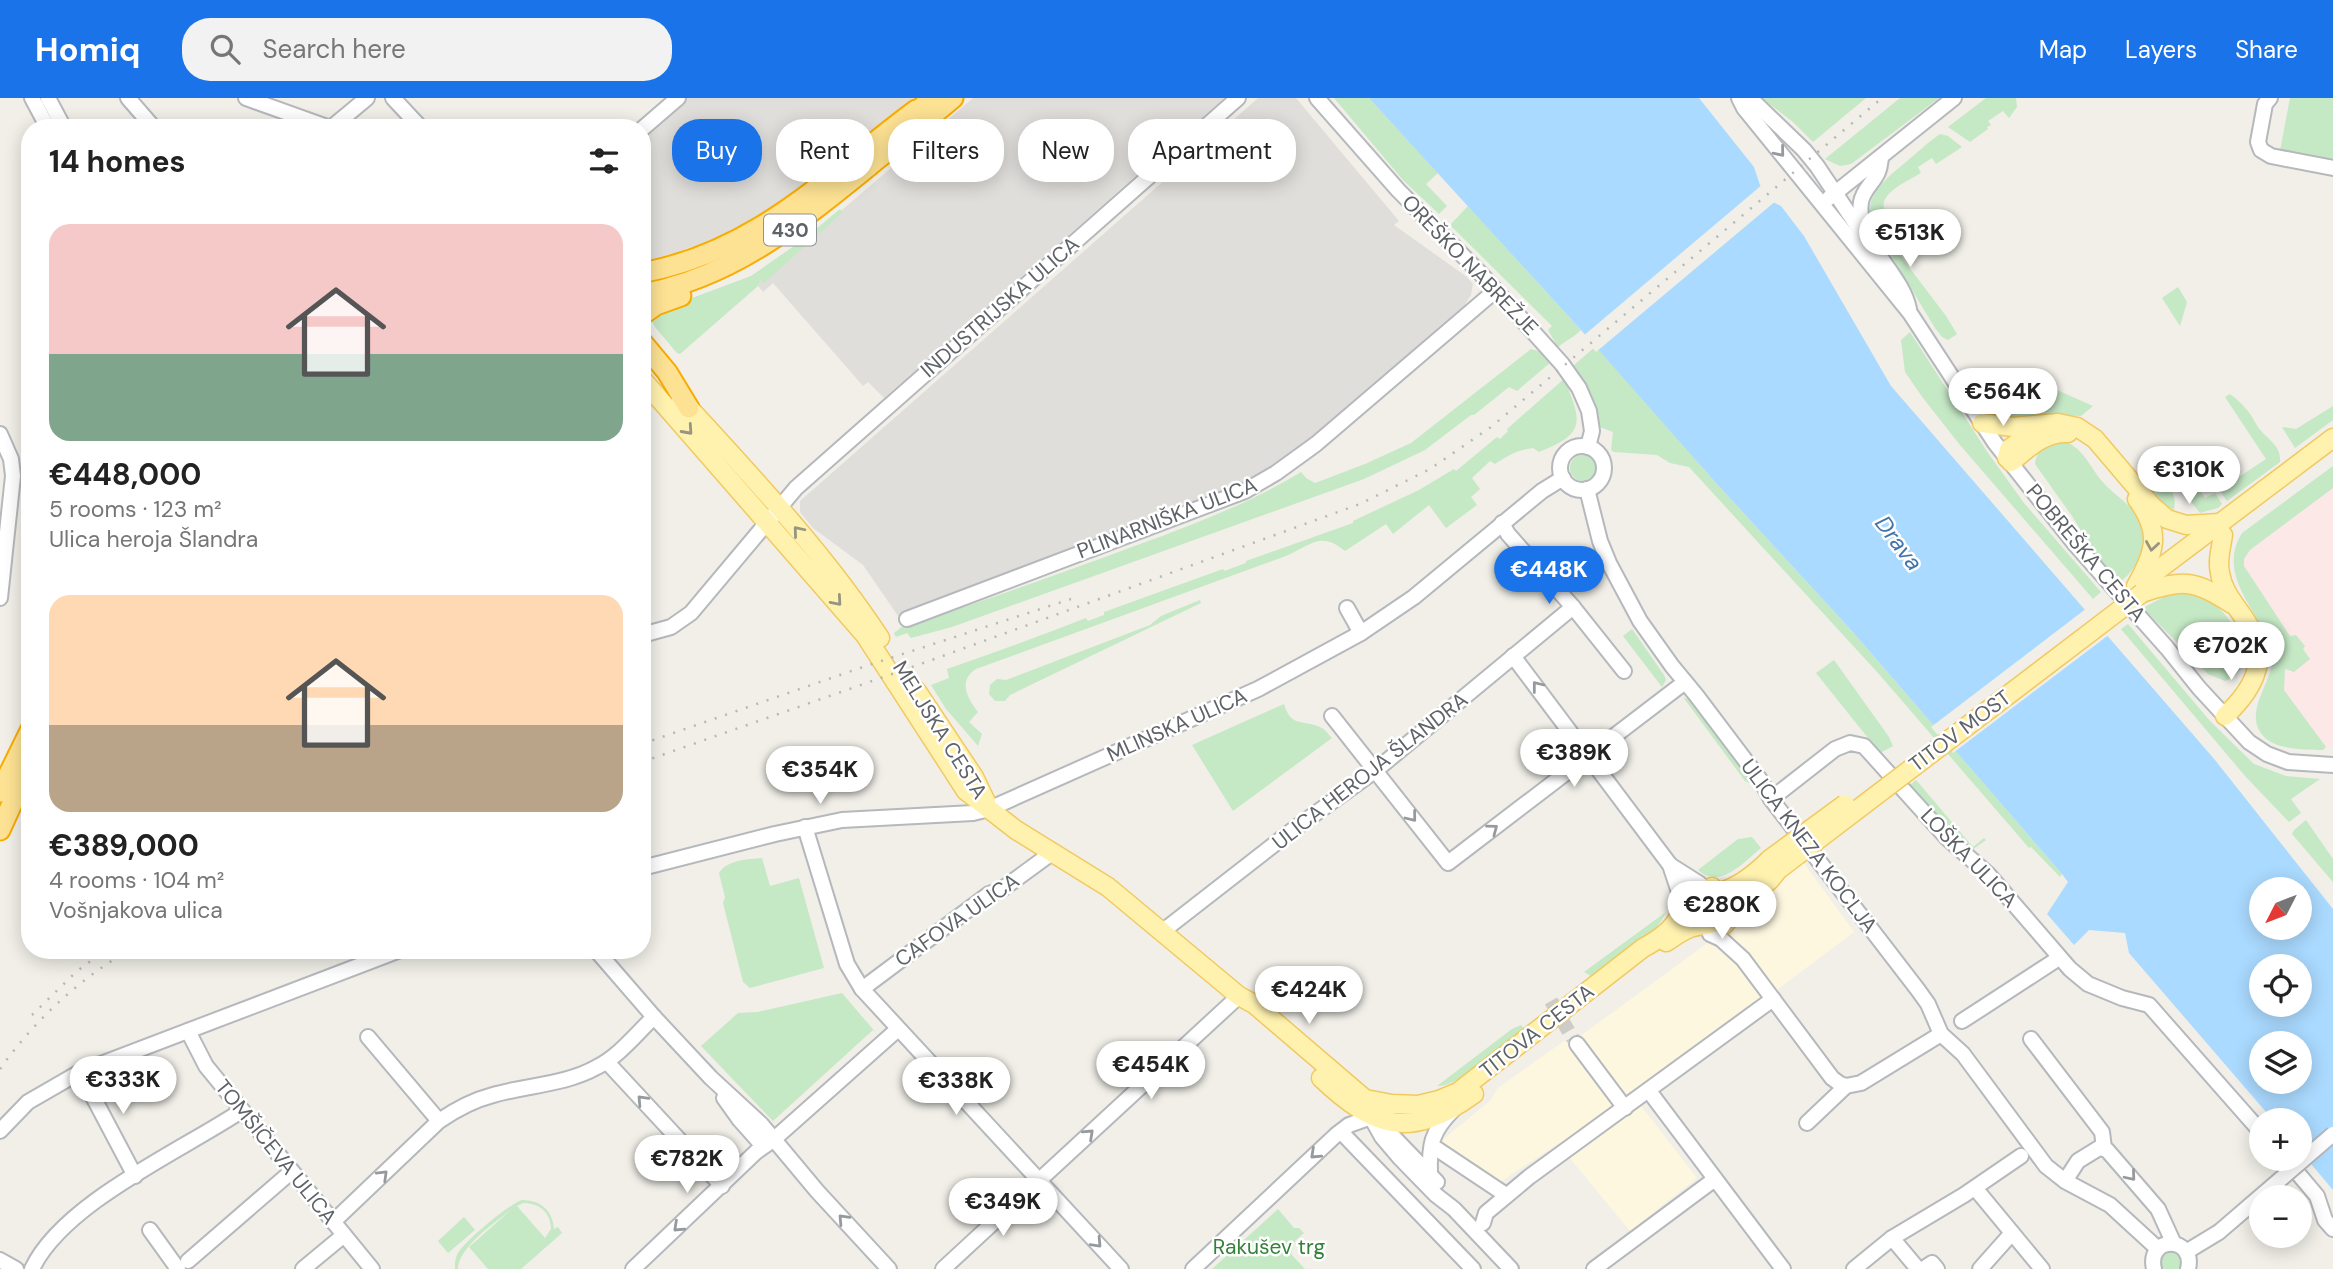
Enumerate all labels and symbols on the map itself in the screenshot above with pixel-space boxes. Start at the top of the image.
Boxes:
one-way arrow [1772,144,1784,157]
street label: OREŠKO NABREŽJE [1396,189,1544,341]
pin: €513K [1861,209,1959,269]
road number: 430 [764,214,816,246]
street label: INDUSTRIJSKA ULICA [915,230,1085,384]
pin: €564K [1954,368,2052,428]
one-way arrow [679,422,692,435]
pin: €310K [2140,446,2238,506]
street label: PLINARNIŠKA ULICA [1073,471,1261,565]
street label: POBREŠKA CESTA [2020,478,2152,628]
water label: Drava [1868,509,1930,577]
one-way arrow [794,526,807,538]
one-way arrow [2145,540,2160,552]
pin: €448K [1500,546,1598,606]
one-way arrow [829,593,841,606]
pin: €702K [2182,622,2280,682]
street label: MELJSKA CESTA [886,656,994,804]
one-way arrow [1532,681,1545,694]
street label: MLINSKA ULICA [1103,682,1251,768]
street label: TITOV MOST [1903,683,2017,778]
street label: ULICA HEROJA ŠLANDRA [1266,686,1474,856]
pin: €389K [1525,730,1623,789]
pin: €354K [771,746,869,806]
street label: ULICA KNEZA KOCLJA [1734,753,1884,939]
street label: LOŠKA ULICA [1914,802,2024,914]
one-way arrow [1403,809,1416,821]
one-way arrow [1486,824,1498,837]
street label: CAFOVA ULICA [889,867,1025,973]
north arrow [2249,877,2312,940]
pin: €280K [1673,882,1771,941]
pin: €424K [1260,967,1358,1026]
street label: TITOVA CESTA [1474,978,1600,1084]
pin: €454K [1102,1042,1200,1101]
pin: €333K [74,1056,172,1116]
pin: €338K [907,1058,1005,1117]
street label: TOMŠIČEVA ULICA [209,1074,343,1230]
one-way arrow [638,1095,651,1108]
one-way arrow [1081,1130,1094,1142]
pin: €782K [638,1136,736,1195]
one-way arrow [1310,1146,1323,1158]
one-way arrow [2123,1168,2135,1181]
one-way arrow [375,1171,388,1184]
pin: €349K [954,1178,1052,1238]
one-way arrow [838,1214,851,1227]
one-way arrow [673,1218,686,1231]
park label: Rakušev trg [1213,1233,1325,1261]
one-way arrow [1088,1235,1101,1248]

